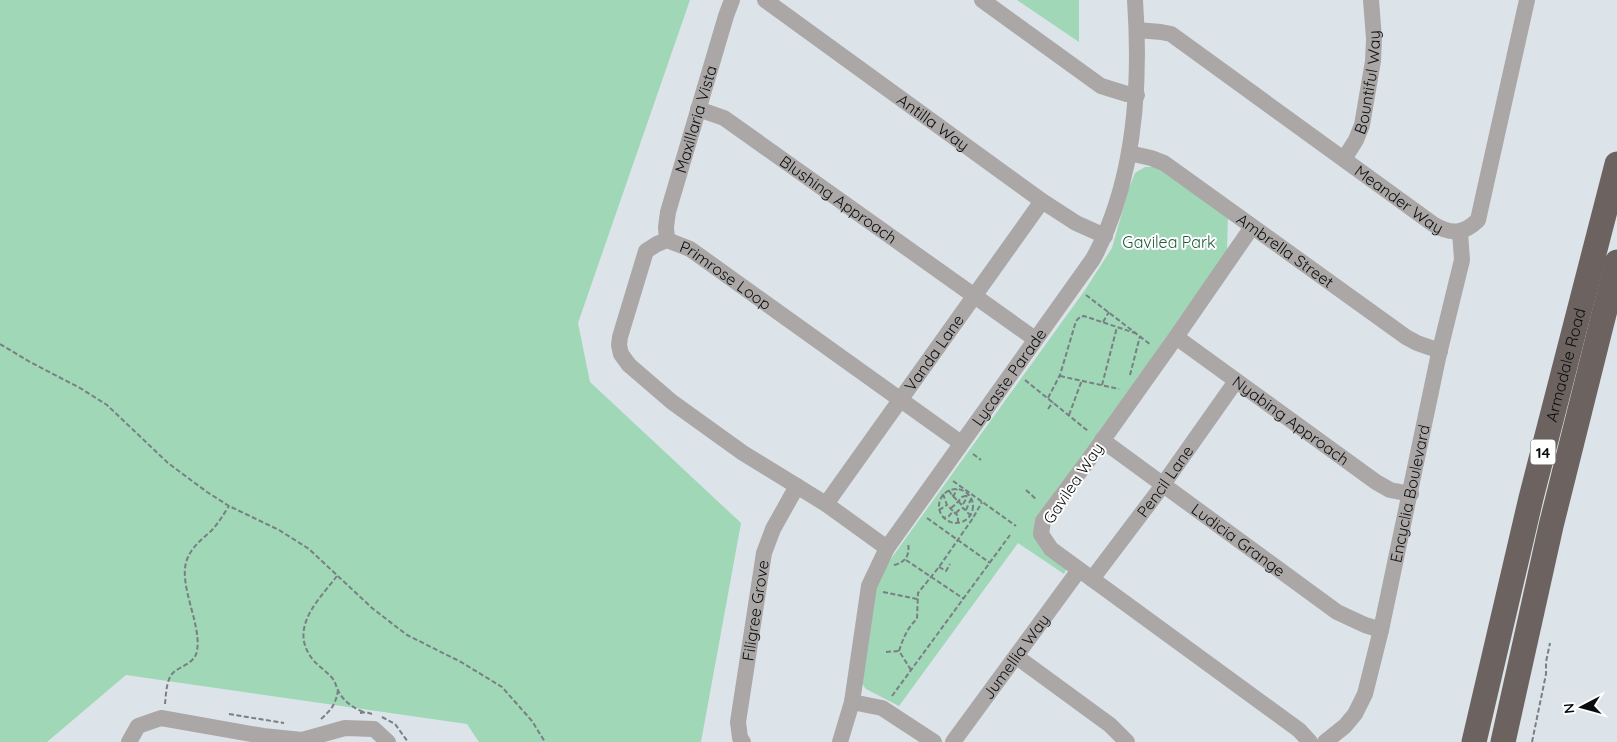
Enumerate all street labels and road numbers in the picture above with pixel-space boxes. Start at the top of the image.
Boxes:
street label: Bountiful Way [1349,30,1384,137]
street label: Maxillaria Vista [670,63,721,176]
street label: Antilla Way [893,89,973,155]
street label: Blushing Approach [776,151,901,248]
street label: Meander Way [1351,161,1447,238]
street label: Ambrella Street [1233,209,1338,292]
street label: Primrose Loop [677,236,775,314]
street label: Armadale Road [1541,306,1590,424]
street label: Vanda Lane [900,310,968,395]
street label: Lycaste Parade [967,324,1050,430]
street label: Nyabing Approach [1229,371,1353,469]
street label: Encyclia Boulevard [1385,423,1434,564]
street label: Gavilea Way [1039,439,1107,527]
road number: 14 [1530,440,1556,464]
street label: Pencil Lane [1132,441,1198,521]
street label: Ludicia Grange [1188,499,1289,581]
street label: Filigree Grove [738,559,773,662]
street label: Jumellia Way [978,610,1054,703]

